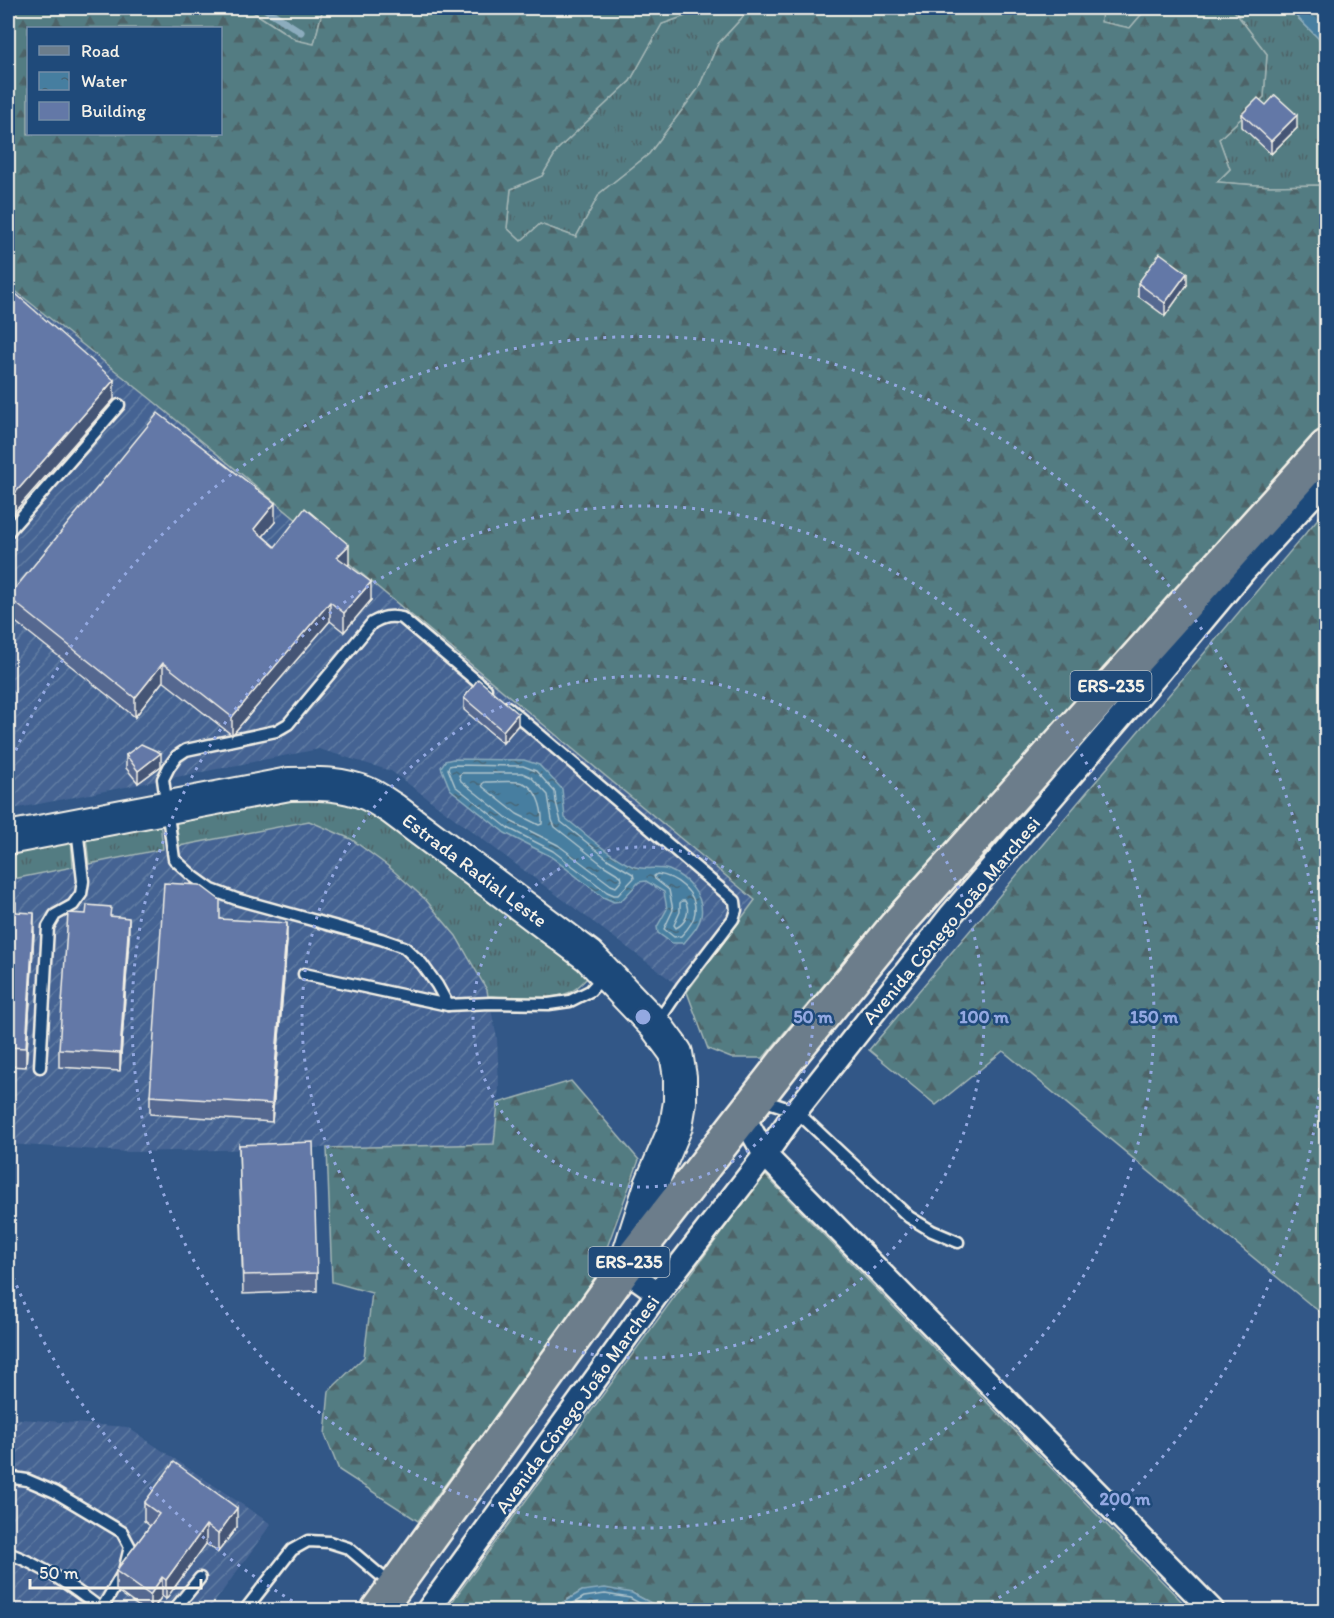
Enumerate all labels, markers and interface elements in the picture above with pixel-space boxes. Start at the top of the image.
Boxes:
legend [27,27,222,135]
text: Road [81,40,120,62]
text: Water [81,70,127,92]
text: Building [81,100,147,122]
road number: ERS-235 [1070,671,1152,701]
street label: Estrada Radial Leste [398,808,552,932]
street label: Avenida Cônego João Marchesi [857,811,1045,1029]
text: 50 m [793,1006,834,1028]
text: 100 m [959,1006,1010,1028]
text: 150 m [1130,1006,1179,1028]
centre of rings [633,1007,653,1027]
road number: ERS-235 [588,1247,670,1277]
street label: Avenida Cônego João Marchesi [490,1290,664,1518]
text: 200 m [1100,1488,1151,1510]
scale bar [30,1552,201,1590]
text: 50 m [39,1562,79,1584]

